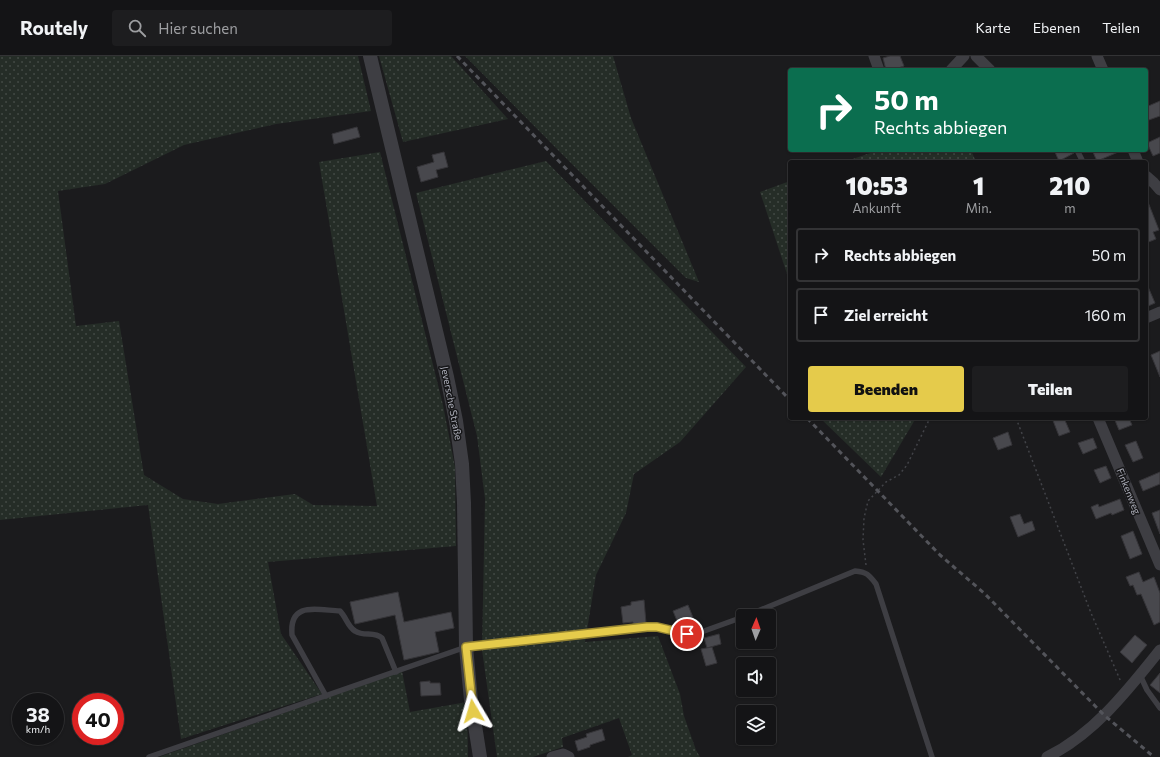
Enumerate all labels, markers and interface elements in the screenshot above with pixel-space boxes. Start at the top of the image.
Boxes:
search box [112,10,392,46]
text: Routely [20,16,88,39]
icon: search [126,17,148,39]
text: Hier suchen [158,19,238,37]
text: Karte [975,19,1011,36]
text: Ebenen [1033,19,1080,36]
text: Teilen [1102,19,1140,36]
text: 50 m [874,82,939,116]
icon: right [808,84,860,136]
text: Rechts abbiegen [874,116,1007,138]
text: 10:53 [846,171,908,200]
text: 1 [973,171,984,200]
text: 210 [1049,171,1090,200]
text: Ankunft [852,200,901,216]
text: Min. [965,200,992,216]
text: m [1064,200,1076,216]
icon: right [810,244,832,266]
text: Rechts abbiegen [844,246,956,264]
text: 50 m [1092,246,1126,264]
icon: arrive [810,304,832,326]
text: Ziel erreicht [844,306,928,324]
text: 160 m [1085,306,1126,324]
street label: Jeversche Straße [439,365,465,441]
button: Beenden [808,366,964,412]
button: Teilen [972,366,1128,412]
street label: Finkenweg [1114,466,1144,516]
north arrow [736,609,776,649]
map controls [736,609,776,745]
pin [670,617,704,651]
icon: arrive [676,623,698,645]
button: sound [736,657,776,697]
position arrow [452,690,494,732]
speed limit sign: 40 [72,693,124,745]
text: 38 [26,702,50,726]
button: layers [736,705,776,745]
text: km/h [26,723,50,735]

